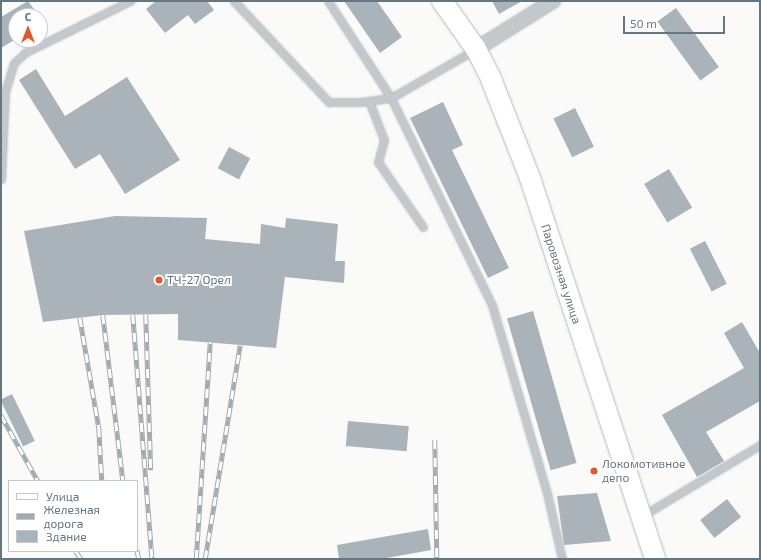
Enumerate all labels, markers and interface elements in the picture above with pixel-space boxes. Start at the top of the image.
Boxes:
north arrow [8,8,48,48]
scale bar [625,8,727,34]
text: С [25,10,31,23]
text: 50 m [630,16,657,30]
street label: Паровозная улица [538,222,584,326]
place label: ТЧ-27 Орел [167,273,231,287]
marker: ТЧ-27 Орел [154,275,164,285]
place label: Локомотивное депо [602,457,685,485]
marker: Локомотивное депо [589,466,599,476]
legend [8,480,138,552]
text: Улица [46,489,79,503]
text: Железная дорога [43,502,100,530]
text: Здание [46,529,87,543]

